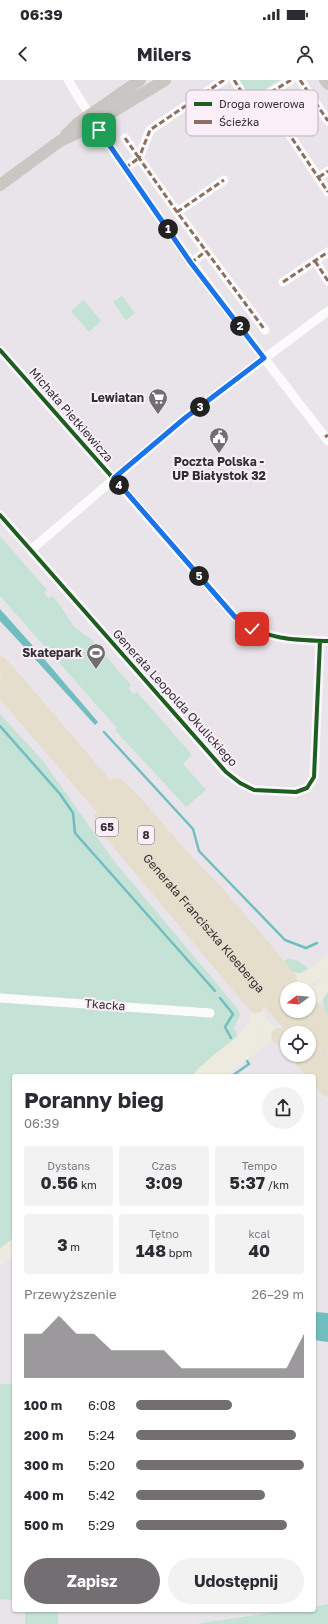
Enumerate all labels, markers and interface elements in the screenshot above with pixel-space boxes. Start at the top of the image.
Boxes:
text: 06:39 [20,5,63,23]
icon: back [12,43,34,65]
text: Milers [137,43,191,65]
icon: person [294,43,316,65]
legend [186,90,318,136]
text: Droga rowerowa [219,97,305,110]
pin [82,113,116,147]
text: Ścieżka [219,115,259,128]
icon: arrive [88,119,110,141]
pin: 1 [158,219,178,239]
text: 1 [165,222,171,235]
pin: 2 [230,316,250,336]
text: 2 [237,319,243,332]
street label: Michała Pietkiewicza [26,364,116,465]
supermarket icon: Lewiatan [147,387,169,415]
place label: Lewiatan [91,390,144,405]
pin: 3 [190,397,210,417]
text: 3 [197,400,203,413]
public building icon: Poczta Polska - UP Białystok 32 [208,426,230,454]
place label: Poczta Polska - UP Białystok 32 [172,454,266,483]
pin: 4 [109,475,129,495]
text: 4 [116,478,122,491]
pin: 5 [189,566,209,586]
text: 5 [196,569,202,582]
pin [235,612,269,646]
icon: check [241,618,263,640]
street label: Generała Leopolda Okulickiego [110,626,241,769]
sports icon: Skatepark [85,642,107,670]
place label: Skatepark [22,645,82,660]
road number: 65 [96,818,118,836]
road number: 8 [138,826,154,844]
street label: Generała Franciszka Kleeberga [140,851,268,996]
north arrow [280,982,316,1018]
map controls [280,982,316,1062]
street label: Tkacka [84,996,126,1013]
button: locate [280,1026,316,1062]
text: Poranny bieg [24,1086,164,1113]
button: share [262,1087,304,1129]
text: 06:39 [24,1115,59,1131]
text: Dystans [47,1159,90,1172]
text: Czas [151,1159,177,1172]
text: Tempo [242,1159,277,1172]
text: 0.56 [40,1172,78,1193]
text: 3:09 [145,1172,183,1193]
text: 5:37 [230,1172,265,1193]
text: km [78,1178,97,1191]
text: /km [265,1178,289,1191]
text: Tętno [149,1227,179,1240]
text: kcal [248,1227,270,1240]
text: 3 [57,1234,68,1255]
text: m [68,1240,80,1253]
text: 148 [136,1240,166,1261]
text: 40 [248,1240,270,1261]
text: bpm [166,1246,192,1259]
text: Przewyższenie [24,1286,117,1302]
text: 26–29 m [252,1286,304,1302]
text: 100 m [24,1397,62,1413]
text: 6:08 [88,1397,116,1413]
text: 200 m [24,1427,63,1443]
text: 5:24 [88,1427,115,1443]
text: 300 m [24,1457,63,1473]
text: 5:20 [88,1457,115,1473]
text: 400 m [24,1487,64,1503]
text: 5:42 [88,1487,115,1503]
text: 500 m [24,1517,63,1533]
text: 5:29 [88,1517,115,1533]
button: Zapisz [24,1558,160,1604]
button: Udostępnij [168,1558,304,1604]

